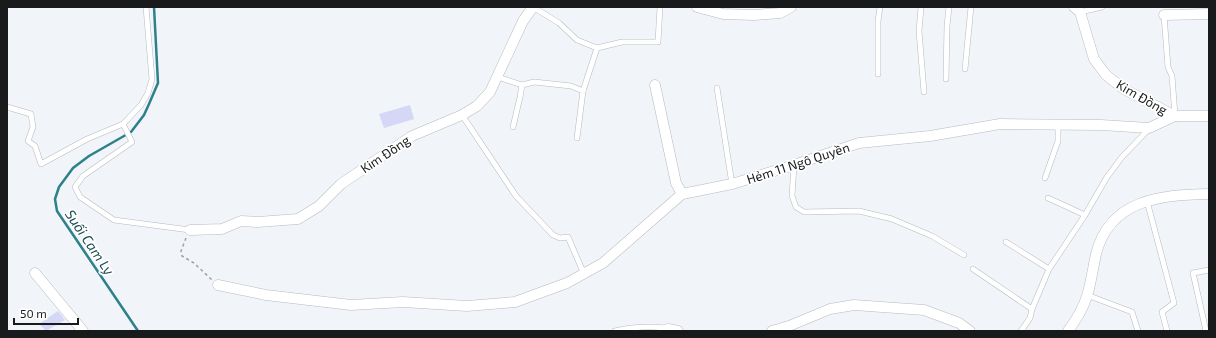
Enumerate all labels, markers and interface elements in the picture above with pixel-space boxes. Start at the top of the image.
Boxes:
street label: Kim Đồng [1114,76,1170,118]
street label: Kim Đồng [357,132,413,176]
street label: Hẻm 11 Ngô Quyền [745,139,851,187]
water label: Suối Cam Ly [62,206,118,278]
scale bar [14,300,78,326]
text: 50 m [20,306,47,320]

